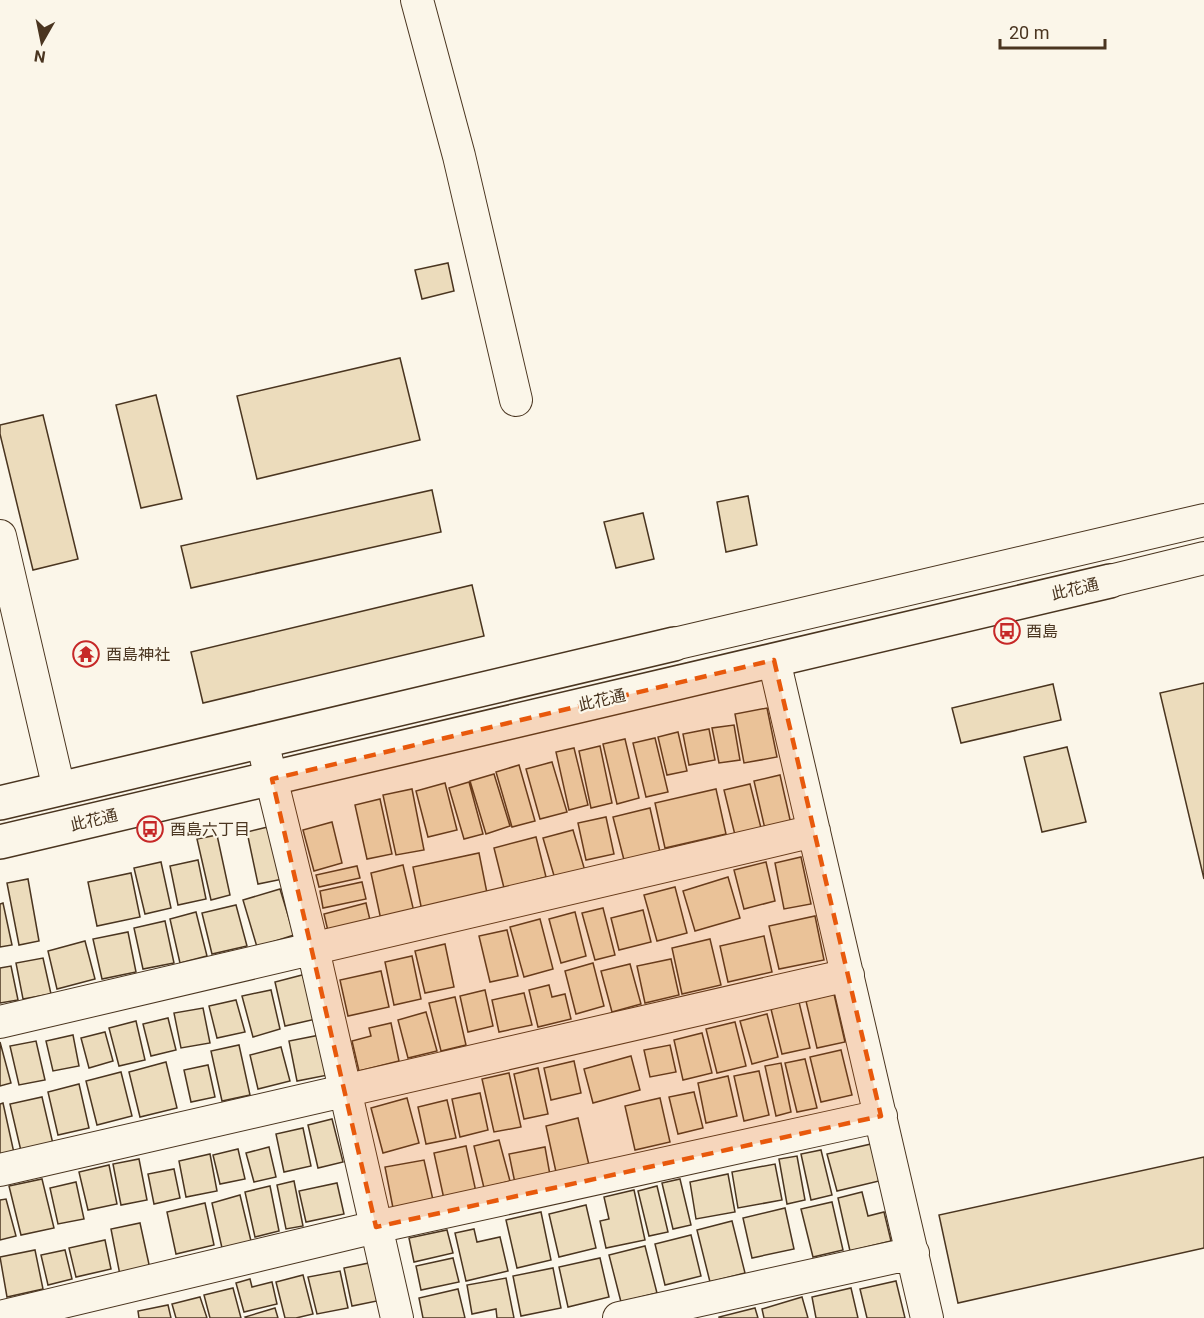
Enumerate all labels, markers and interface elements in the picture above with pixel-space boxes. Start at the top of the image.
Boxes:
north arrow [12,12,72,72]
scale bar [1000,12,1105,50]
text: 20 m [1009,22,1049,43]
text: N [33,46,47,67]
street label: 此花通 [1049,574,1101,604]
bus stop icon: 酉島 [992,616,1022,646]
place label: 酉島 [1026,622,1058,641]
temple icon: 酉島神社 [71,639,101,669]
place label: 酉島神社 [106,645,170,664]
street label: 此花通 [576,685,628,715]
street label: 此花通 [68,805,120,835]
bus stop icon: 酉島六丁目 [135,814,165,844]
place label: 酉島六丁目 [170,820,250,839]

